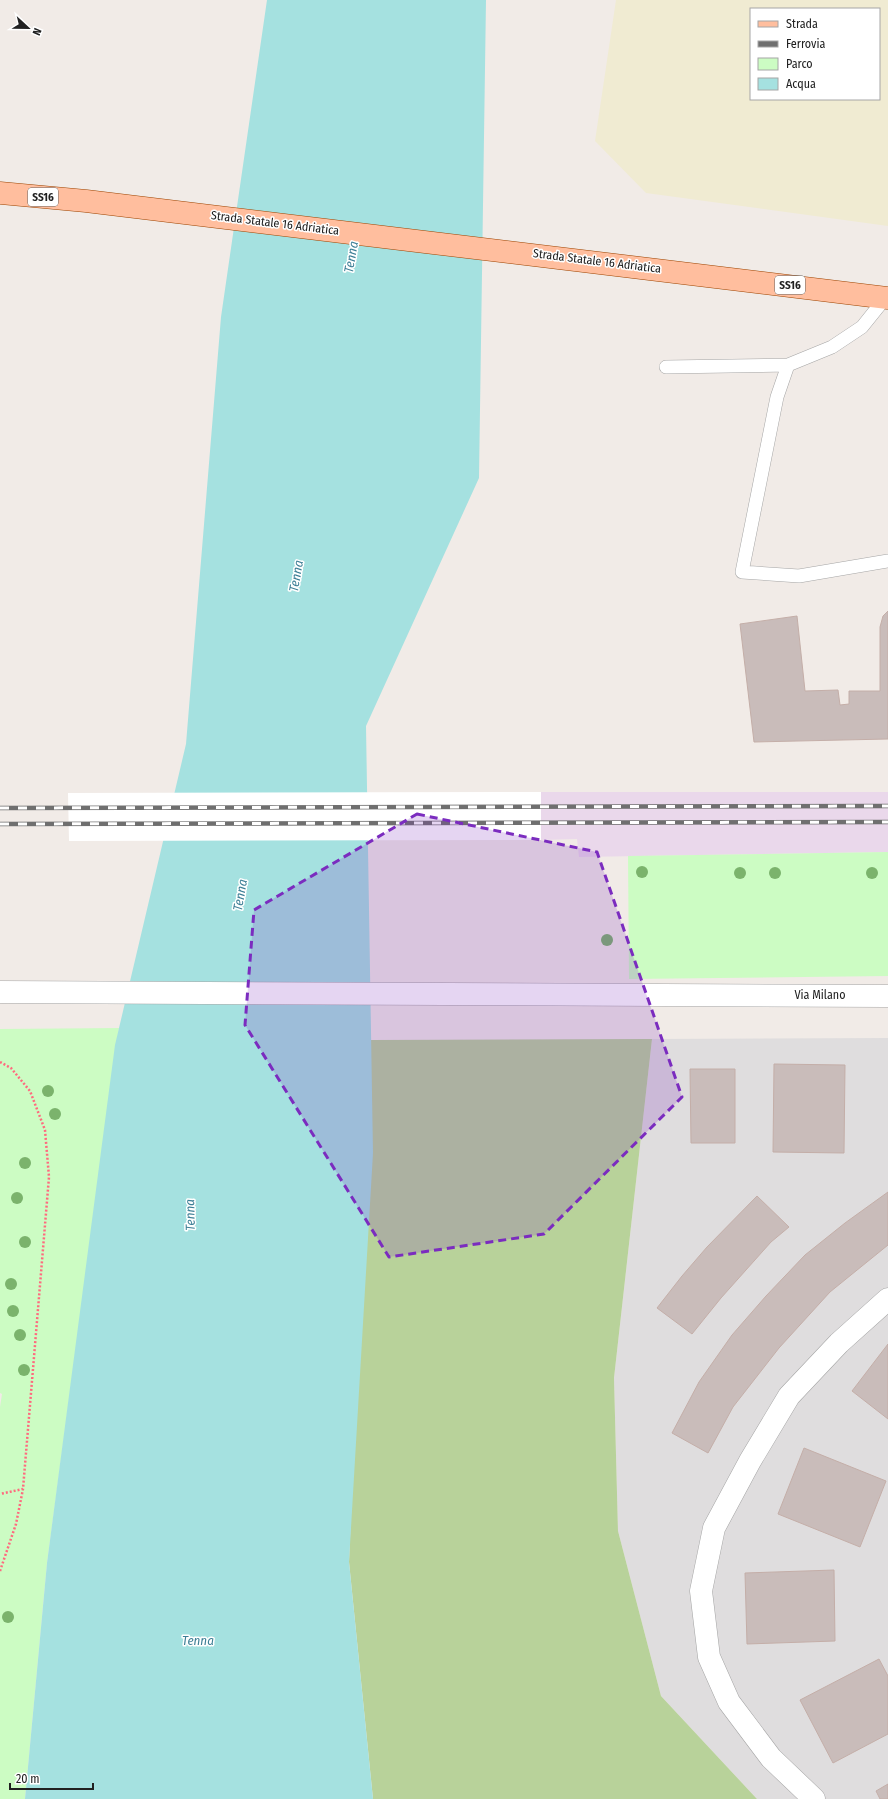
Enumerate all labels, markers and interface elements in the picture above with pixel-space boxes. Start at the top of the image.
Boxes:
north arrow [8,8,48,48]
legend [750,8,880,100]
text: Strada [786,17,818,31]
text: N [30,26,44,37]
text: Ferrovia [786,37,825,51]
text: Parco [786,57,813,71]
text: Acqua [786,77,816,91]
road number: SS16 [28,188,58,206]
street label: Strada Statale 16 Adriatica [210,208,340,238]
water label: Tenna [341,240,361,274]
street label: Strada Statale 16 Adriatica [532,246,662,276]
road number: SS16 [775,276,805,294]
water label: Tenna [286,559,306,593]
water label: Tenna [230,878,250,912]
street label: Via Milano [794,988,846,1002]
water label: Tenna [182,1199,198,1231]
water label: Tenna [182,1633,214,1648]
scale bar [10,1765,93,1791]
text: 20 m [16,1772,40,1786]

